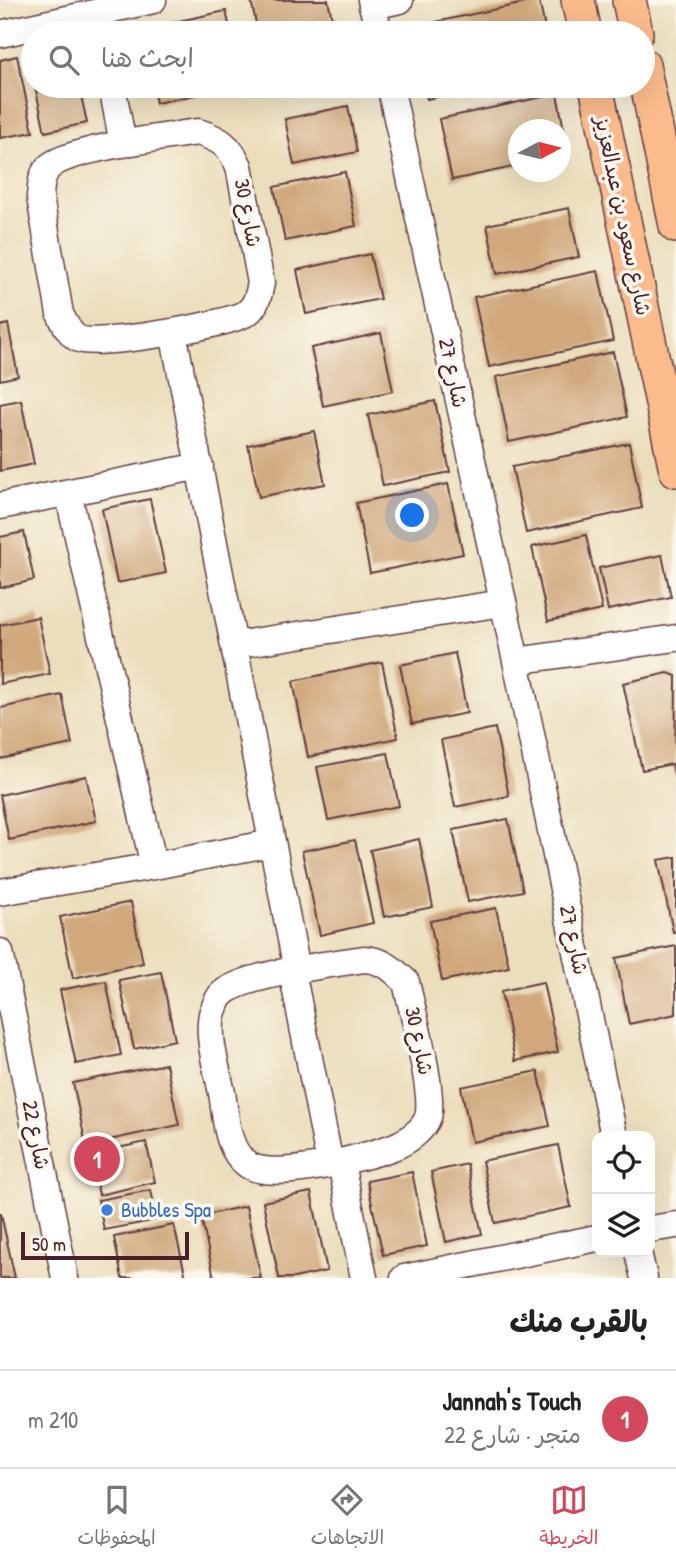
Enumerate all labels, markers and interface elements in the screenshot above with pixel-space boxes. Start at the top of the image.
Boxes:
search box [21,21,655,98]
text: ابحث هنا [101,40,194,75]
icon: search [45,41,83,79]
street label: شارع سعود بن عبدالعزيز [587,112,659,318]
north arrow [508,119,571,182]
street label: شارع 30 [227,176,269,250]
street label: شارع 27 [431,335,475,411]
your location [395,498,429,532]
street label: شارع 27 [552,902,596,978]
street label: شارع 30 [397,1004,441,1078]
street label: شارع 22 [15,1098,57,1172]
map controls [592,1131,655,1257]
button: locate [592,1131,655,1194]
pin: 1 [74,1133,120,1185]
button: layers [592,1194,655,1257]
place label: Bubbles Spa [121,1195,211,1224]
marker: Bubbles Spa [99,1202,115,1218]
scale bar [21,1229,189,1261]
text: 50 m [32,1231,66,1257]
text: بالقرب منك [510,1301,648,1341]
text: Jannah's Touch [442,1383,581,1418]
text: 210 m [28,1404,78,1435]
text: 1 [621,1404,629,1435]
text: متجر · شارع 22 [444,1419,581,1450]
tab: المحفوظات [78,1481,156,1554]
tab: الاتجاهات [311,1481,384,1554]
tab: الخريطة [539,1481,598,1554]

